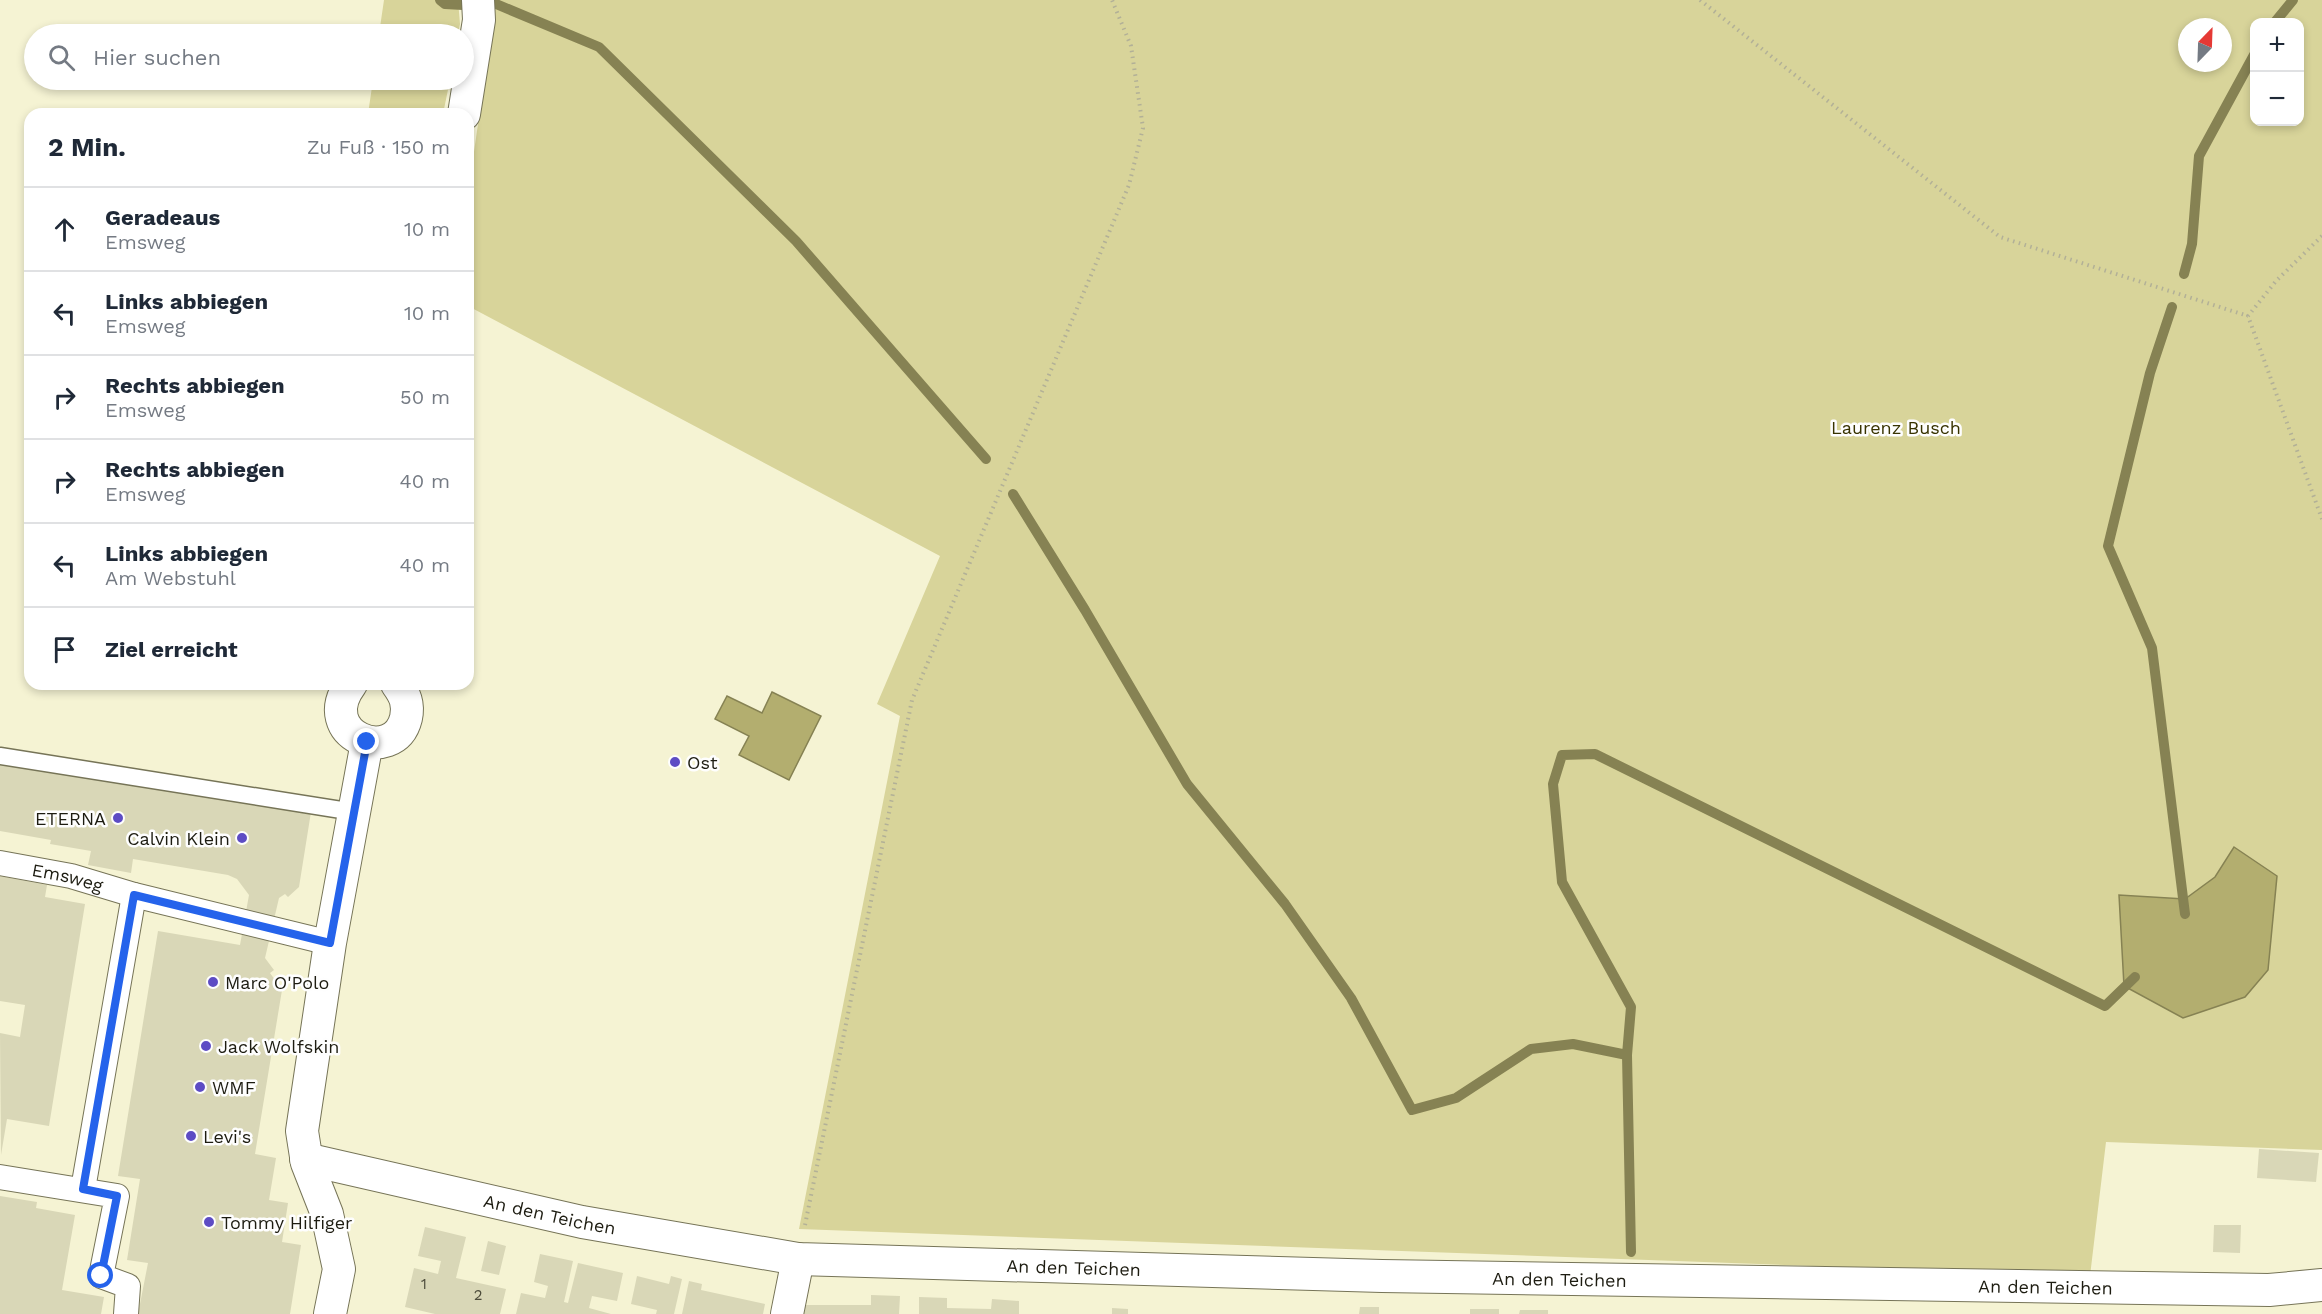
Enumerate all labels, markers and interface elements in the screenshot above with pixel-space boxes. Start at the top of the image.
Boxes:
north arrow [2178,18,2232,72]
map controls [2250,18,2304,126]
button: + [2250,18,2304,72]
search box [24,24,474,90]
icon: search [45,41,78,74]
text: Hier suchen [93,45,221,70]
button: − [2250,72,2304,126]
text: 2 Min. [48,132,126,162]
text: Zu Fuß · 150 m [307,135,450,159]
text: Geradeaus [105,205,220,230]
icon: ahead [48,213,81,246]
text: 10 m [404,217,450,241]
text: Emsweg [105,230,185,254]
text: Links abbiegen [105,289,268,314]
icon: left [48,297,81,330]
text: 10 m [404,301,450,325]
text: Emsweg [105,314,185,338]
text: Rechts abbiegen [105,373,285,398]
icon: right [48,381,81,414]
text: 50 m [400,385,450,409]
text: Emsweg [105,398,185,422]
park label: Laurenz Busch [1831,417,1961,438]
text: Rechts abbiegen [105,457,285,482]
icon: right [48,465,81,498]
text: 40 m [399,469,450,493]
text: Emsweg [105,482,185,506]
text: Links abbiegen [105,541,268,566]
icon: left [48,549,81,582]
text: 40 m [399,553,450,577]
text: Am Webstuhl [105,566,236,590]
icon: arrive [48,633,81,666]
text: Ziel erreicht [105,637,238,662]
route end [353,728,379,754]
place label: Ost [687,752,718,773]
marker: Ost [668,755,682,769]
place label: ETERNA [35,808,106,829]
marker: ETERNA [111,811,125,825]
place label: Calvin Klein [127,828,230,849]
marker: Calvin Klein [235,831,249,845]
street label: Emsweg [30,859,106,896]
place label: Marc O'Polo [225,972,329,993]
marker: Marc O'Polo [206,975,220,989]
place label: Jack Wolfskin [218,1036,339,1057]
marker: Jack Wolfskin [199,1039,213,1053]
place label: WMF [212,1077,256,1098]
marker: WMF [193,1080,207,1094]
place label: Levi's [203,1126,251,1147]
marker: Levi's [184,1129,198,1143]
street label: An den Teichen [482,1189,617,1238]
place label: Tommy Hilfiger [221,1212,352,1233]
marker: Tommy Hilfiger [202,1215,216,1229]
street label: An den Teichen [1006,1255,1141,1279]
route start [87,1262,113,1288]
street label: An den Teichen [1492,1267,1627,1290]
house number: 1 [421,1275,427,1293]
street label: An den Teichen [1978,1275,2113,1298]
house number: 2 [474,1286,482,1304]

